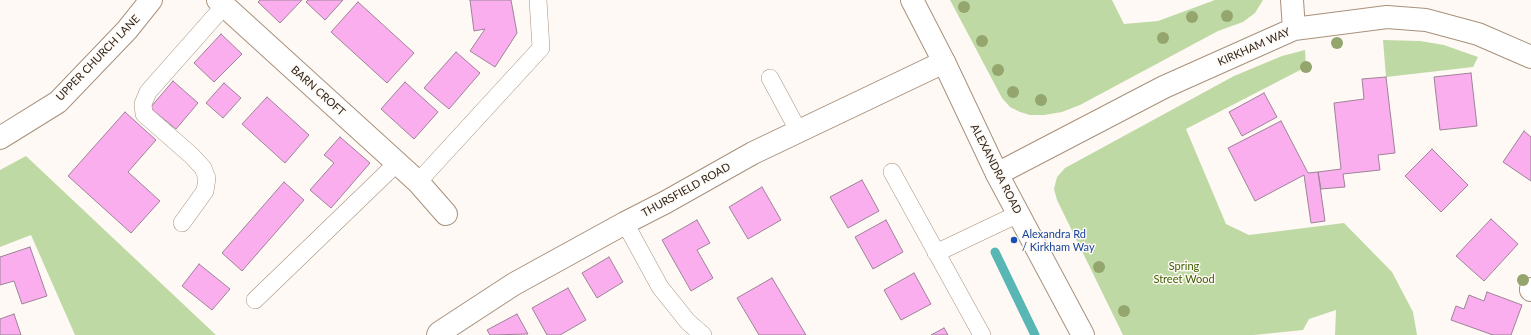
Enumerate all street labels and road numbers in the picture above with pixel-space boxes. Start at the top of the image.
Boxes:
street label: UPPER CHURCH LANE [54,12,142,104]
street label: KIRKHAM WAY [1216,25,1292,69]
street label: BARN CROFT [288,63,348,119]
street label: ALEXANDRA ROAD [968,122,1024,216]
street label: THURSFIELD ROAD [639,160,733,220]

